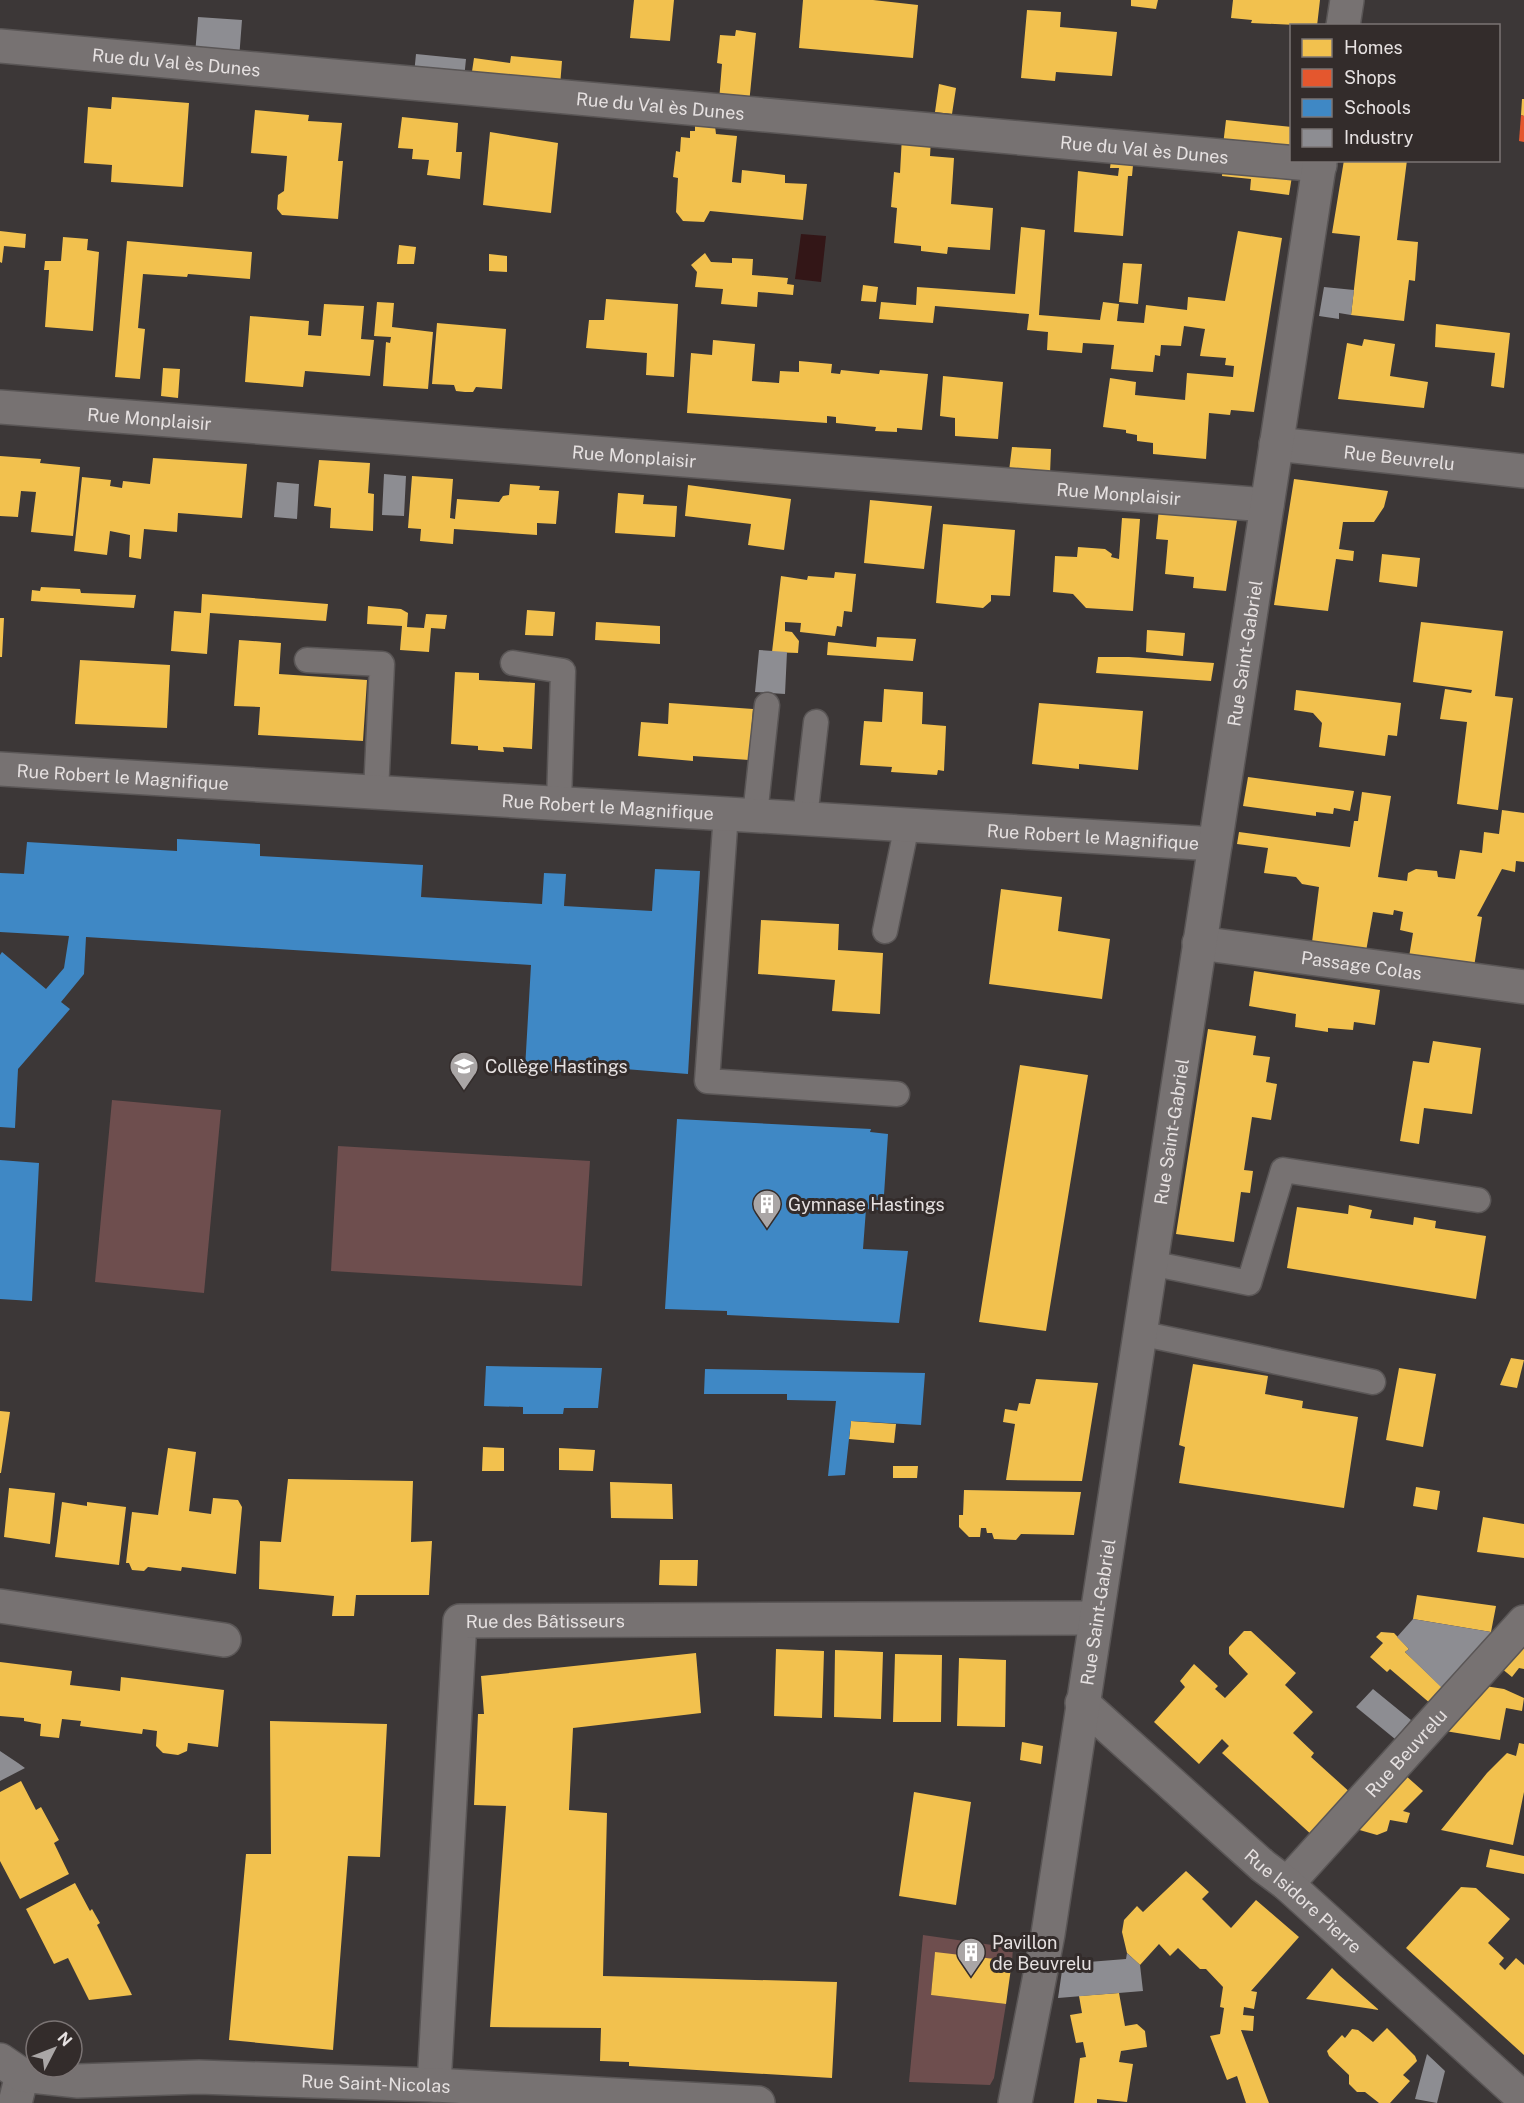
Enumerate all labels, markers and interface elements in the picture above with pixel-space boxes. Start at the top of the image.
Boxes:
legend [1290,24,1500,162]
text: Homes [1344,37,1403,58]
street label: Rue du Val ès Dunes [91,44,261,80]
text: Shops [1344,67,1396,88]
street label: Rue du Val ès Dunes [575,87,745,124]
text: Schools [1344,97,1411,118]
text: Industry [1344,127,1414,148]
street label: Rue du Val ès Dunes [1059,131,1229,167]
street label: Rue Monplaisir [87,403,212,434]
street label: Rue Monplaisir [571,441,697,471]
street label: Rue Beuvrelu [1343,441,1456,474]
street label: Rue Monplaisir [1056,478,1182,509]
street label: Rue Saint-Gabriel [1223,578,1266,728]
street label: Rue Robert le Magnifique [16,760,229,794]
street label: Rue Robert le Magnifique [501,789,715,824]
street label: Rue Robert le Magnifique [986,819,1200,853]
street label: Passage Colas [1300,946,1423,984]
school or university icon: Collège Hastings [448,1050,480,1092]
place label: Collège Hastings [485,1056,628,1077]
street label: Rue Saint-Gabriel [1149,1057,1193,1206]
building icon: Gymnase Hastings [751,1188,783,1230]
place label: Gymnase Hastings [788,1194,945,1215]
street label: Rue Saint-Gabriel [1076,1537,1119,1687]
street label: Rue des Bâtisseurs [466,1610,625,1631]
street label: Rue Beuvrelu [1361,1704,1451,1801]
street label: Rue Isidore Pierre [1241,1844,1366,1957]
place label: Pavillon de Beuvrelu [992,1932,1092,1974]
building icon: Pavillon de Beuvrelu [955,1936,987,1978]
north arrow [24,2019,84,2079]
text: N [54,2028,76,2050]
street label: Rue Saint-Nicolas [301,2070,451,2096]

